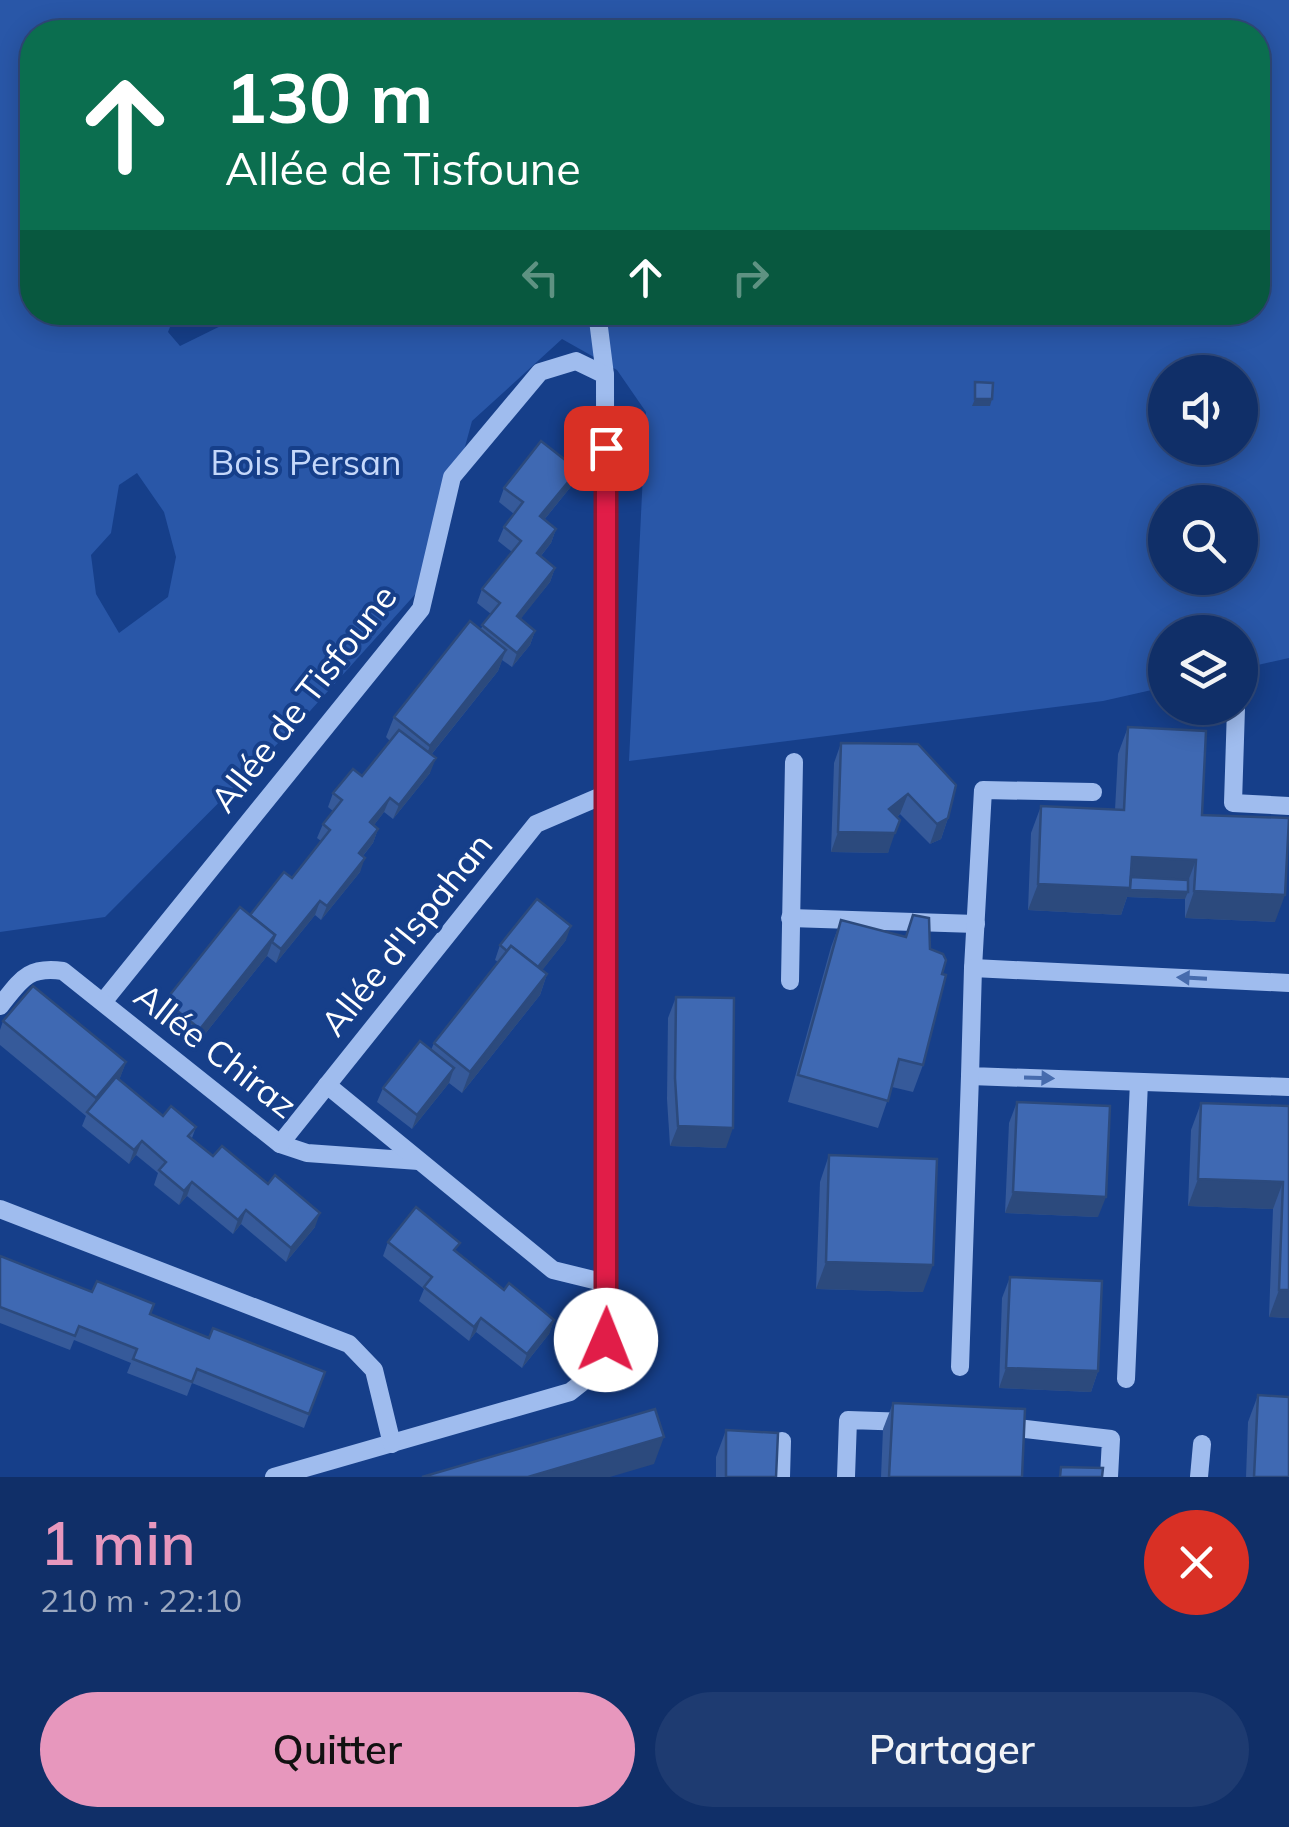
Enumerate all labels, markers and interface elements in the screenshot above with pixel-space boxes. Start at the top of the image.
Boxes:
text: 130 m [225,53,433,141]
icon: ahead [60,60,190,190]
text: Allée de Tisfoune [225,140,581,196]
icon: left [513,250,568,305]
icon: ahead [618,250,673,305]
icon: right [723,250,778,305]
map controls [1148,355,1258,725]
button: sound [1148,355,1258,465]
pin [564,406,649,491]
icon: arrive [579,421,634,476]
park label: Bois Persan [210,440,402,484]
button: search [1148,485,1258,595]
street label: Allée de Tisfoune [200,575,406,821]
button: layers [1148,615,1258,725]
street label: Allée d'Ispahan [311,823,501,1045]
one-way arrow [1175,970,1207,986]
street label: Allée Chiraz [126,973,306,1127]
one-way arrow [1023,1071,1055,1087]
position arrow [554,1288,658,1392]
text: 1 min [40,1505,196,1580]
button: close [1144,1510,1249,1615]
text: 210 m · 22:10 [40,1580,242,1620]
button: Quitter [40,1692,635,1807]
button: Partager [655,1692,1249,1807]

